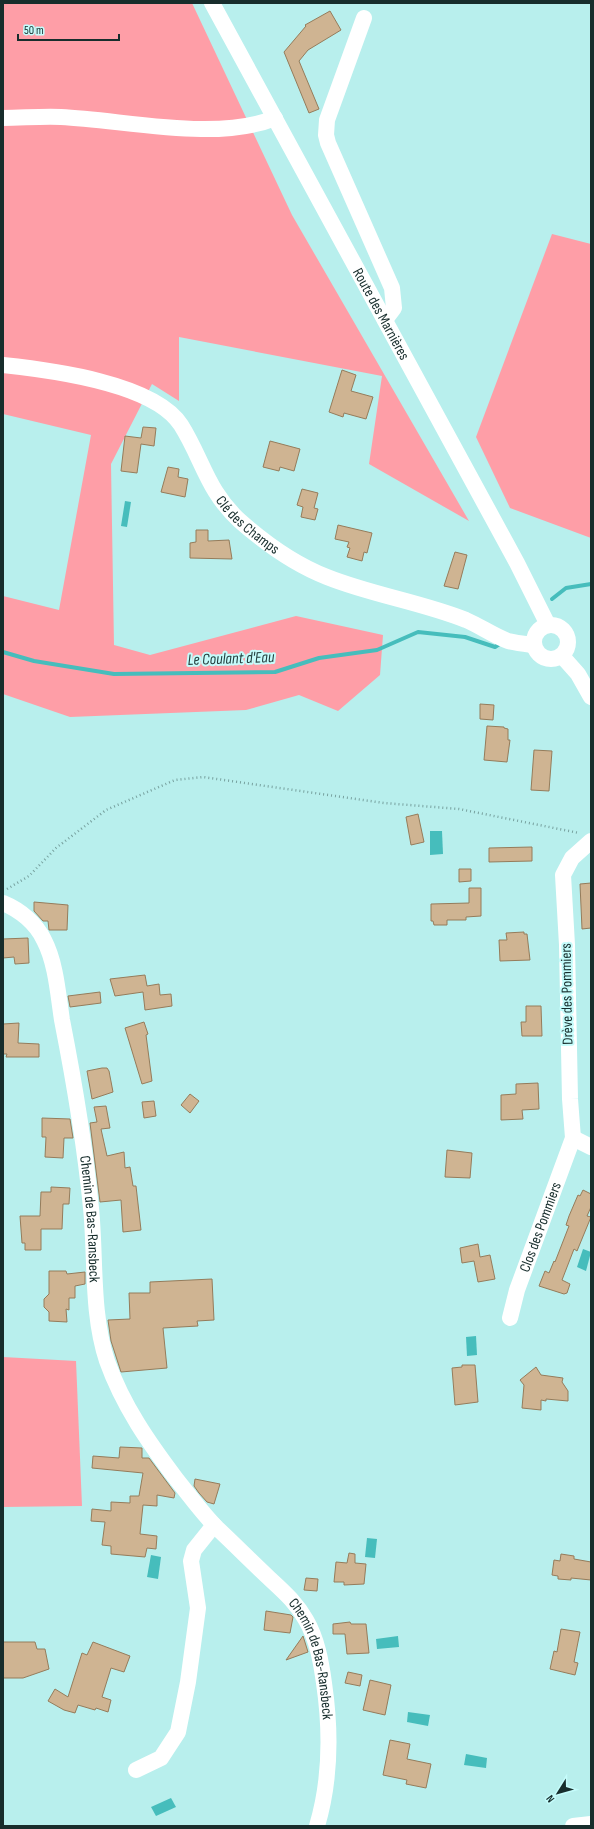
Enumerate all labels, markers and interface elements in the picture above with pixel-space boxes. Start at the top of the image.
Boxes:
scale bar [18,16,119,42]
text: 50 m [24,23,44,38]
street label: Route des Marnières [349,265,414,363]
street label: Clé des Champs [212,492,283,558]
water label: Le Coulant d'Eau [187,648,275,670]
street label: Drève des Pommiers [557,943,577,1045]
street label: Chemin de Bas-Ransbeck [75,1154,104,1283]
street label: Clos des Pommiers [515,1179,565,1275]
street label: Chemin de Bas-Ransbeck [284,1594,337,1721]
north arrow [538,1773,578,1813]
text: N [543,1792,557,1805]

